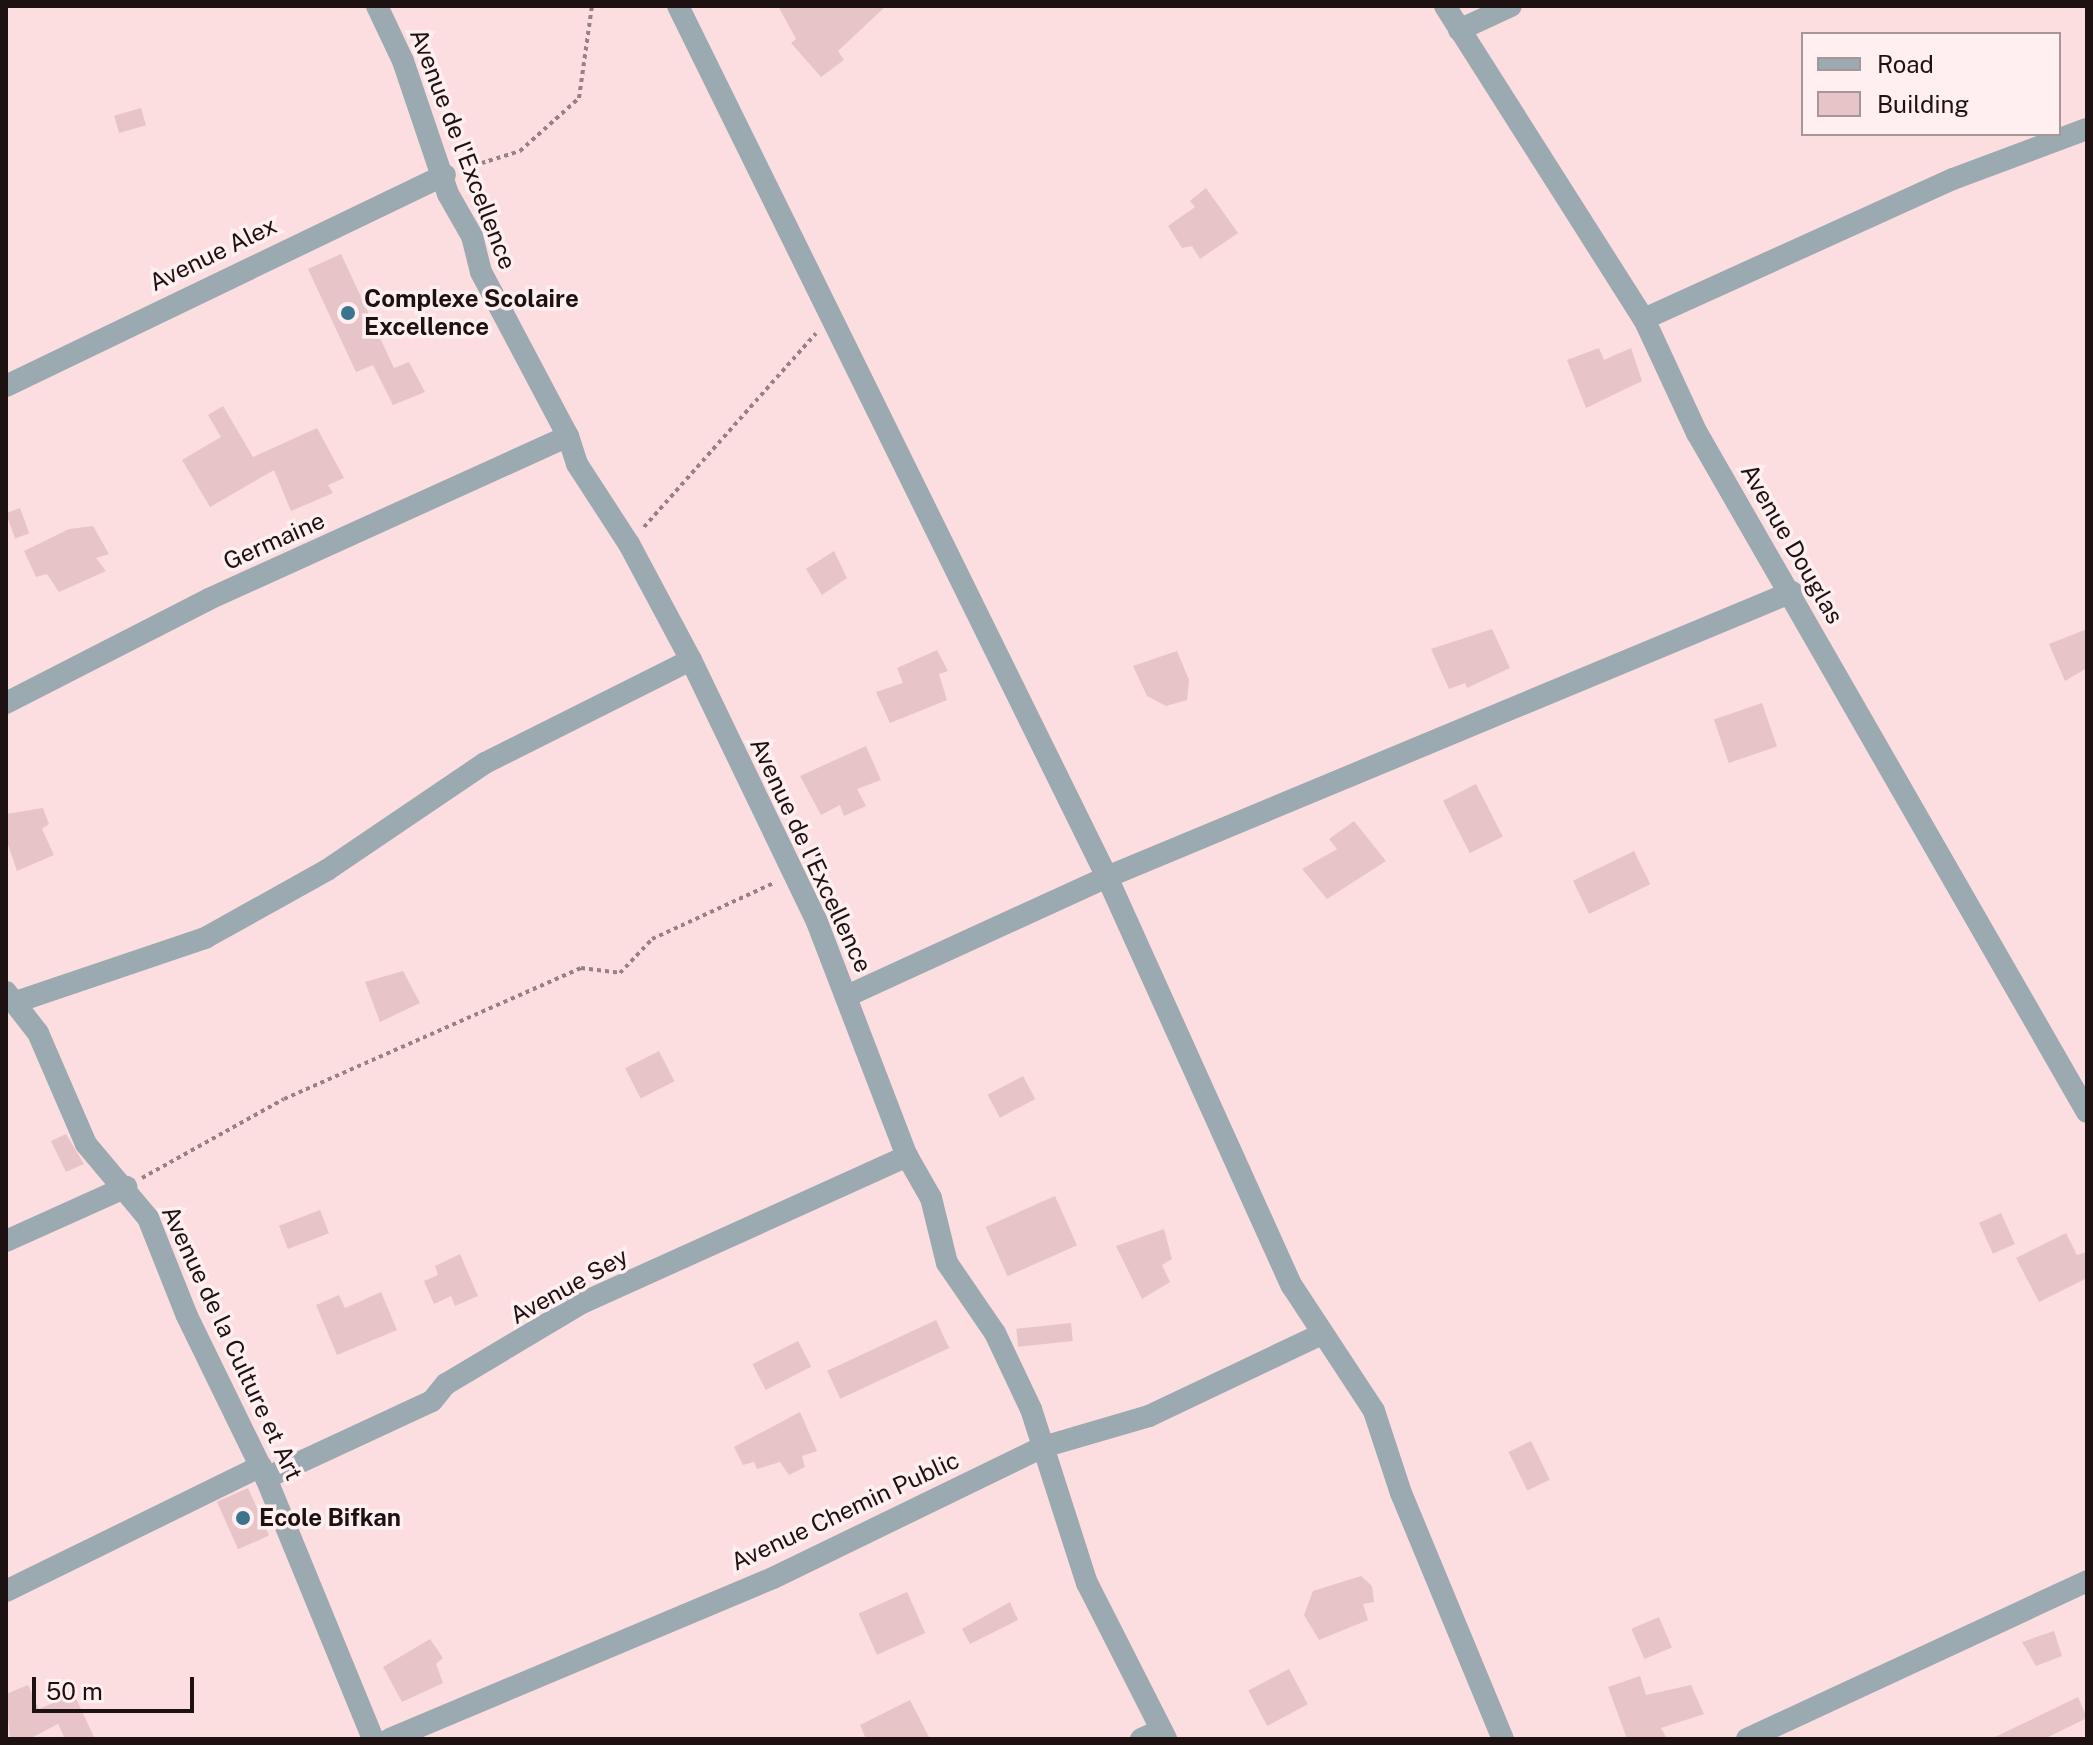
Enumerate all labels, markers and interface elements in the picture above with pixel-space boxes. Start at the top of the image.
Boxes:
street label: Avenue de l'Excellence [404,24,522,274]
legend [1801,32,2061,136]
text: Road [1877,50,1934,78]
text: Building [1877,90,1969,118]
street label: Avenue Alex [145,211,281,297]
place label: Complexe Scolaire Excellence [364,285,579,341]
marker: Complexe Scolaire Excellence [339,304,357,322]
street label: Avenue Douglas [1735,459,1849,629]
street label: Germaine [219,506,329,576]
street label: Avenue de l'Excellence [744,733,878,977]
street label: Avenue de la Culture et Art [155,1201,309,1485]
street label: Avenue Sey [505,1242,633,1330]
street label: Avenue Chemin Public [726,1445,964,1577]
place label: Ecole Bifkan [259,1504,401,1532]
marker: Ecole Bifkan [234,1509,252,1527]
scale bar [36,1661,198,1711]
text: 50 m [46,1677,103,1705]

